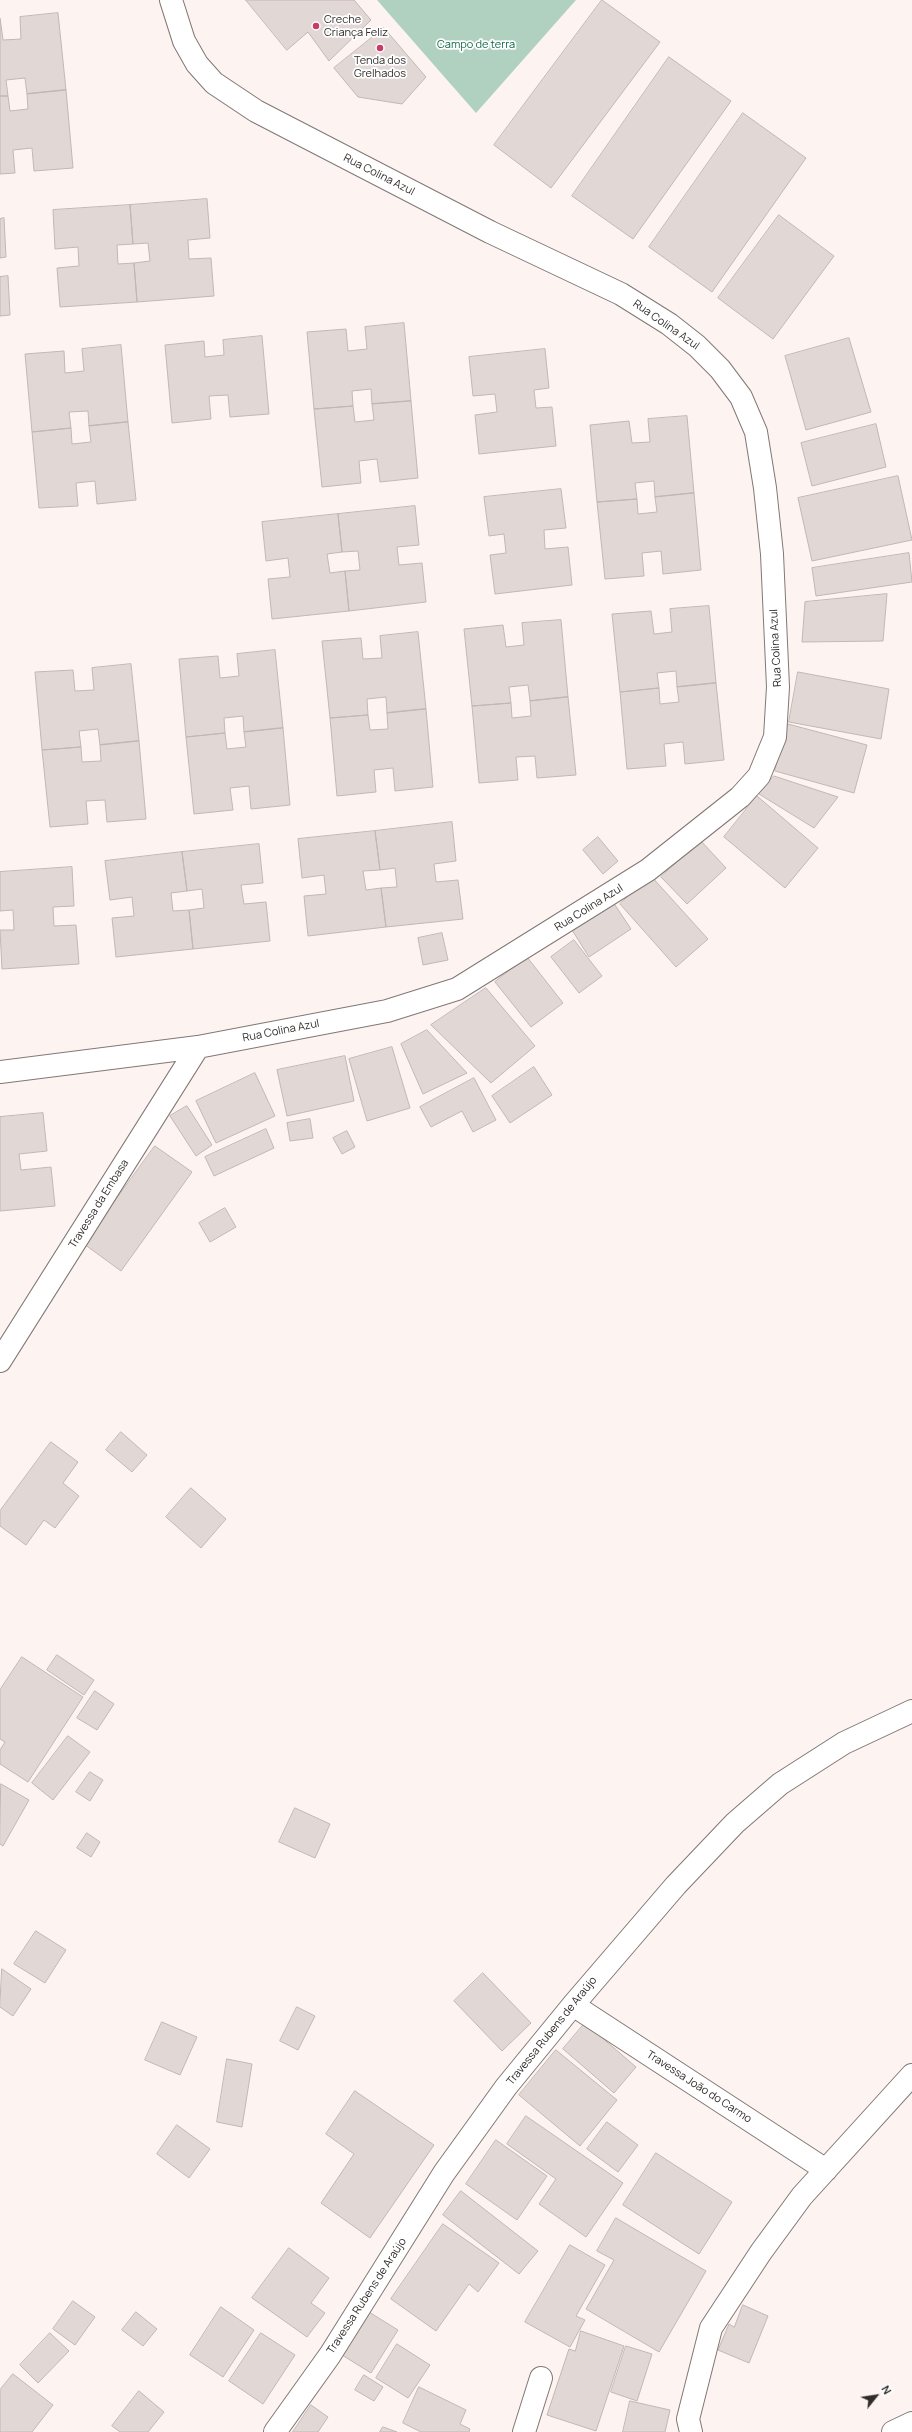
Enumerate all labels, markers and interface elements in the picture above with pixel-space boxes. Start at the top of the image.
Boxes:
place label: Creche Criança Feliz [324,13,388,39]
marker: Creche Criança Feliz [311,21,321,31]
park label: Campo de terra [437,38,515,52]
marker: Tenda dos Grelhados [375,43,385,53]
place label: Tenda dos Grelhados [354,54,406,80]
street label: Rua Colina Azul [341,151,417,199]
street label: Rua Colina Azul [630,297,702,353]
street label: Rua Colina Azul [767,609,785,687]
street label: Rua Colina Azul [552,882,626,934]
street label: Rua Colina Azul [241,1017,321,1045]
street label: Travessa da Embasa [66,1157,132,1251]
street label: Travessa Rubens de Araújo [504,1974,600,2088]
street label: Travessa João do Carmo [644,2048,754,2126]
street label: Travessa Rubens de Araújo [324,2235,410,2357]
north arrow [856,2376,896,2416]
text: N [878,2383,895,2397]

